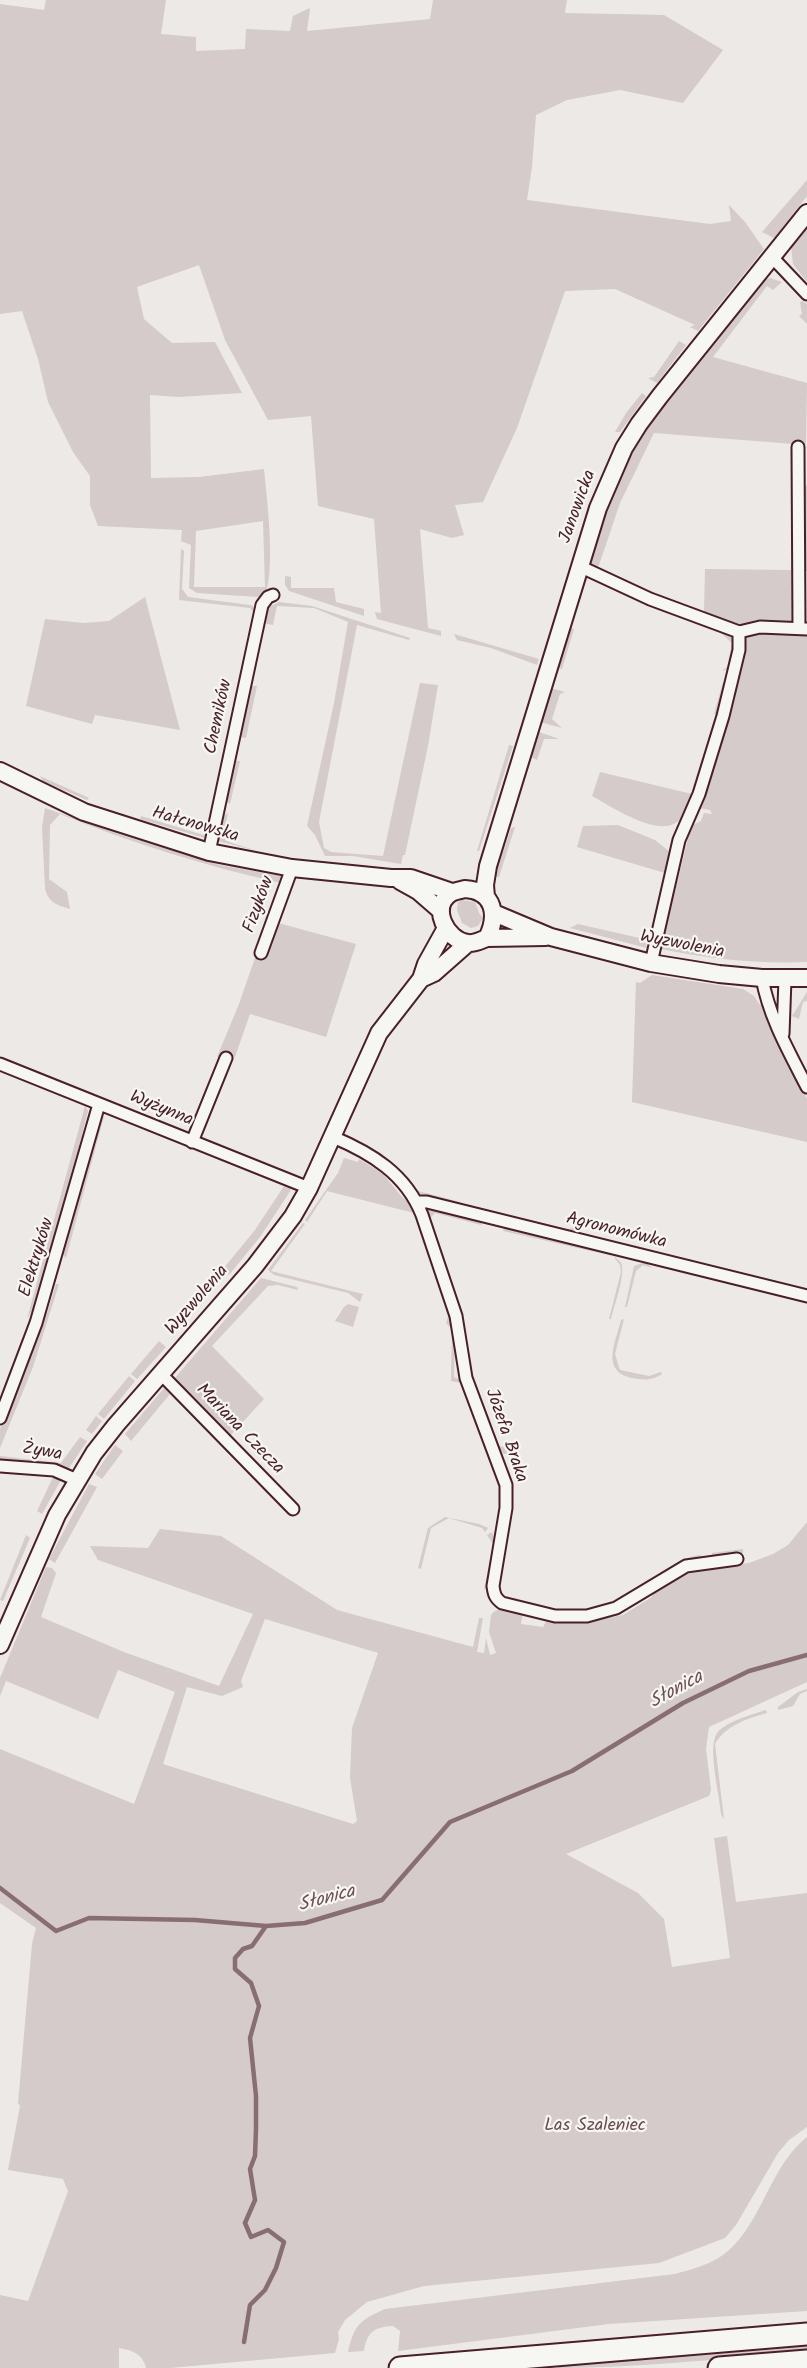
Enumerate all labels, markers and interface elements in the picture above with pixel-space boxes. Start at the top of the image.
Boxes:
street label: Janowicka [556,468,602,546]
street label: Chemików [202,678,238,756]
street label: Hałcnowska [149,803,241,849]
street label: Fizyków [240,874,280,936]
street label: Wyzwolenia [638,927,726,965]
street label: Wyżynna [126,1088,196,1132]
street label: Agronomówka [564,1209,668,1255]
street label: Elektryków [16,1216,60,1300]
street label: Wyzwolenia [162,1262,234,1340]
street label: Mariana Czecza [190,1380,288,1480]
street label: Józefa Braka [479,1386,531,1486]
street label: Żywa [20,1439,64,1467]
water label: Słonica [646,1667,708,1715]
water label: Słonica [296,1882,358,1918]
park label: Las Szaleniec [544,2116,646,2138]

